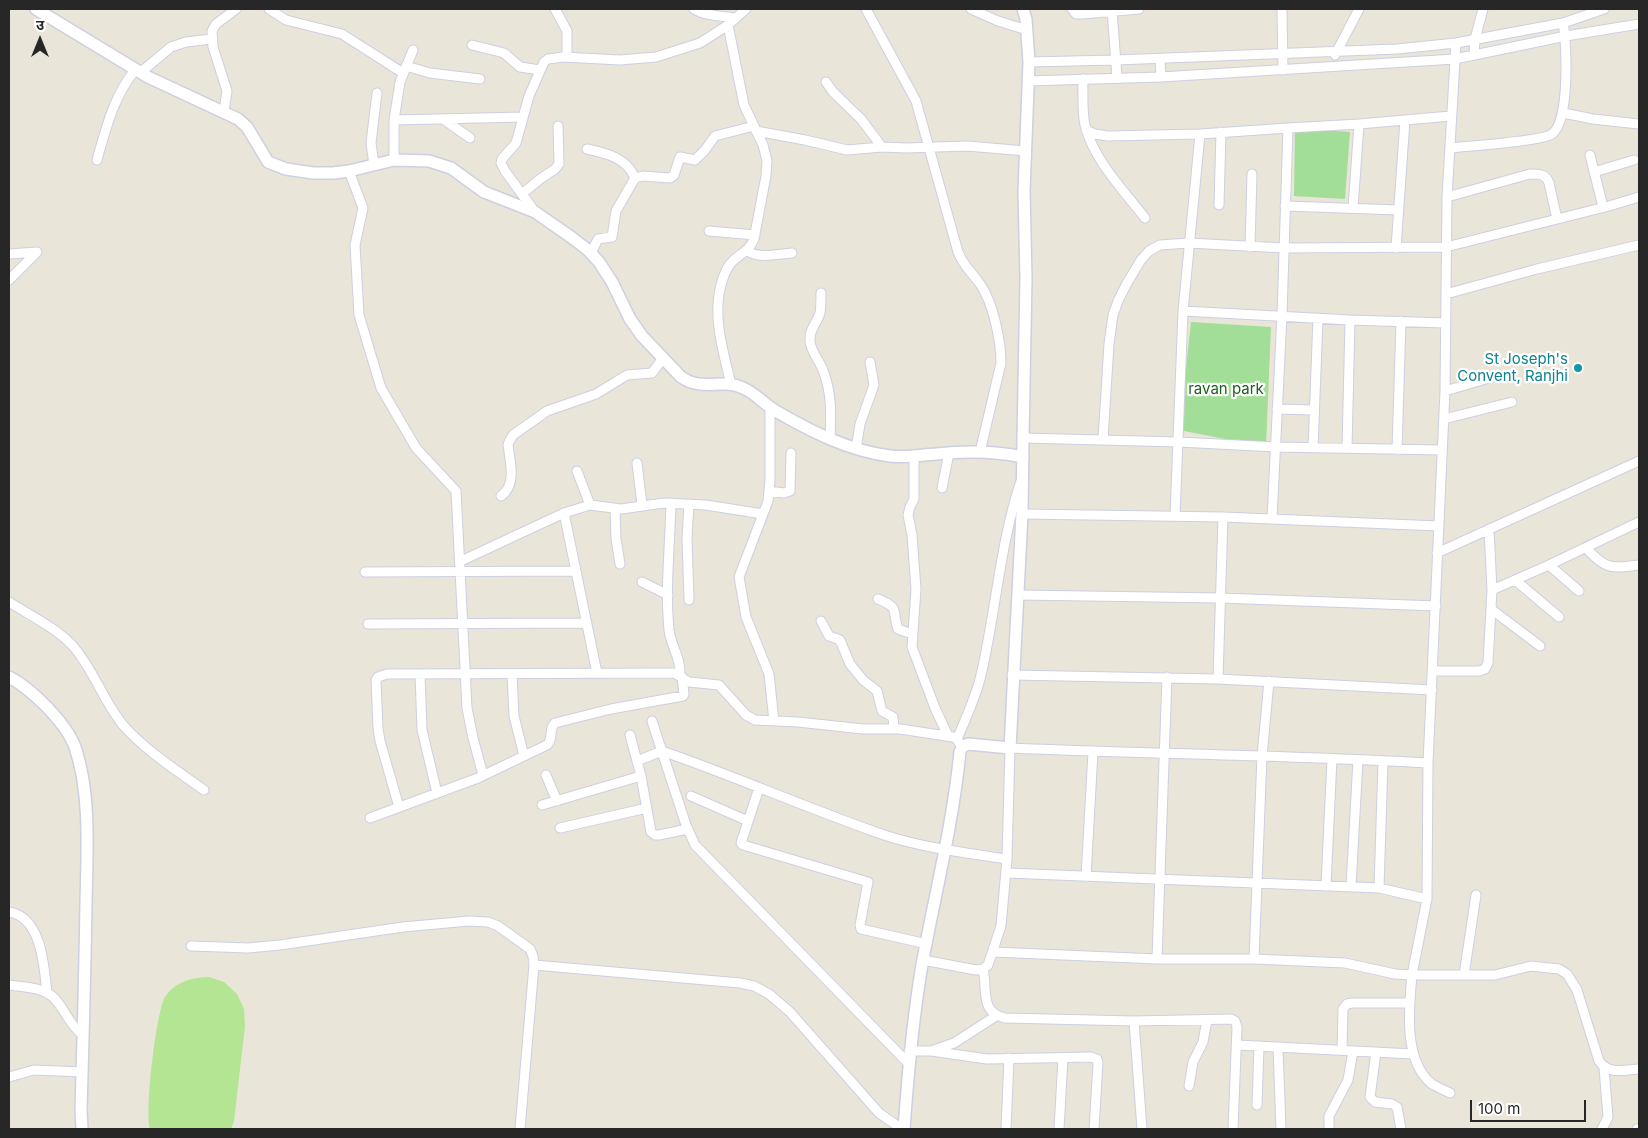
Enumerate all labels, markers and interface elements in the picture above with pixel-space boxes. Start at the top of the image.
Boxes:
north arrow [15,15,65,65]
text: उ [36,16,44,33]
place label: St Joseph's Convent, Ranjhi [1457,350,1568,385]
marker: St Joseph's Convent, Ranjhi [1572,362,1584,374]
park label: ravan park [1188,380,1264,398]
scale bar [1473,1090,1589,1122]
text: 100 m [1478,1099,1520,1118]

